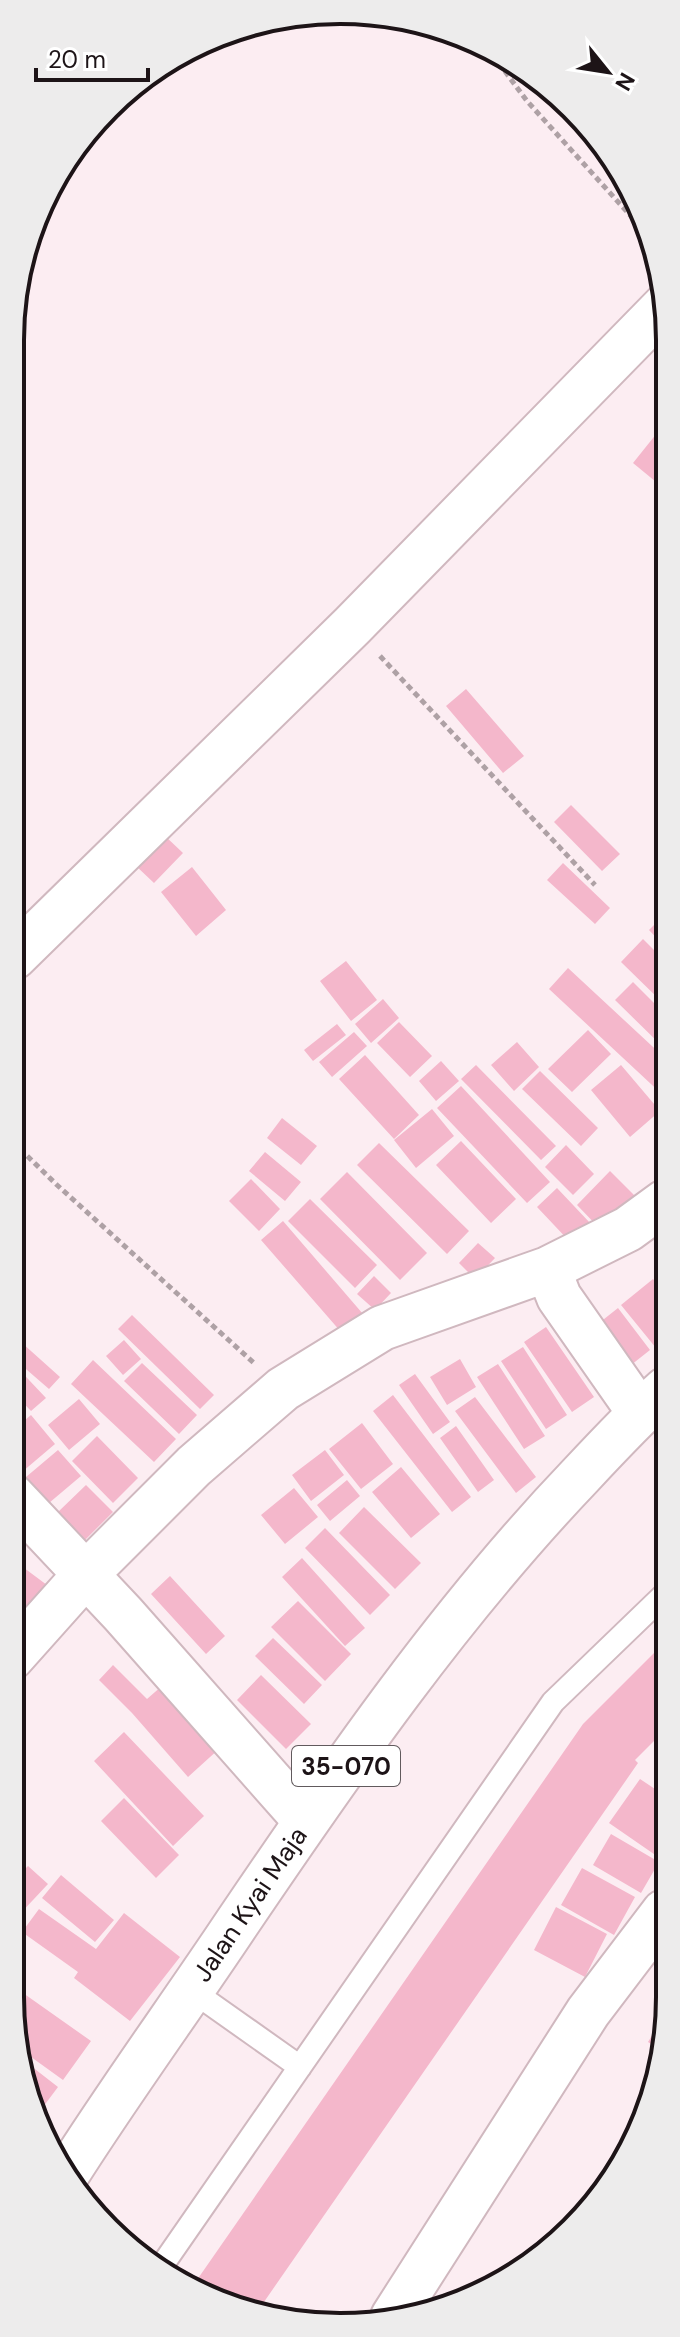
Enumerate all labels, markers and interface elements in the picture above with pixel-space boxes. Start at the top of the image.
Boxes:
scale bar [36,32,148,82]
north arrow [568,32,648,112]
text: 20 m [48,44,106,75]
text: N [608,68,641,96]
road number: 35-070 [292,1746,400,1786]
street label: Jalan Kyai Maja [185,1820,315,1988]

